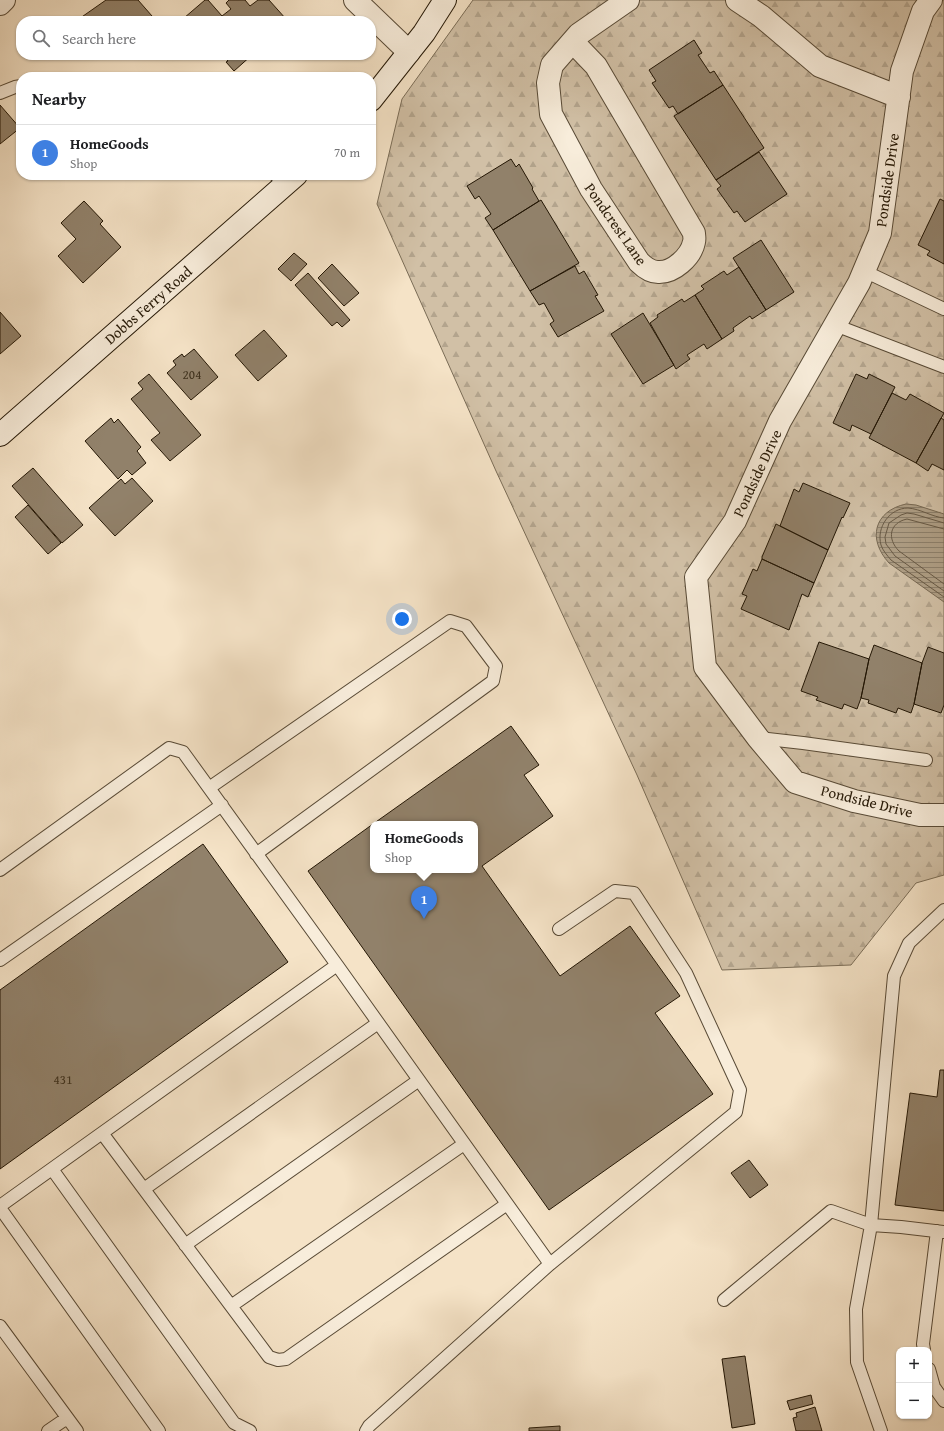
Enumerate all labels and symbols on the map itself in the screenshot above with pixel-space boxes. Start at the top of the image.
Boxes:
street label: Pondside Drive [870,132,904,228]
street label: Pondcrest Lane [580,179,652,269]
street label: Dobbs Ferry Road [100,261,196,349]
house number: 204 [183,365,201,384]
street label: Pondside Drive [728,426,786,520]
your location [392,609,412,629]
street label: Pondside Drive [819,779,915,823]
pin: 1 [411,886,437,919]
house number: 431 [54,1070,72,1089]

